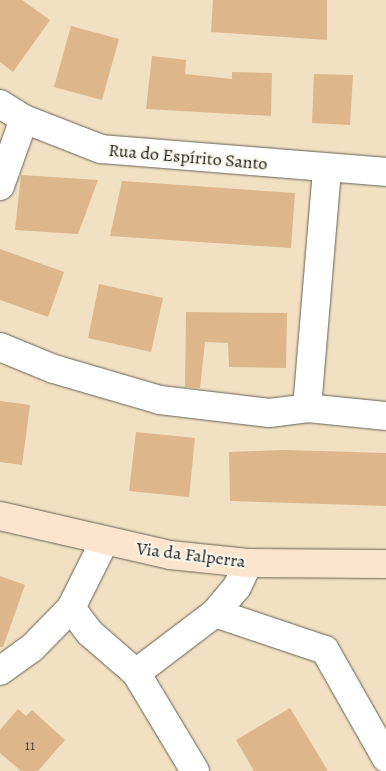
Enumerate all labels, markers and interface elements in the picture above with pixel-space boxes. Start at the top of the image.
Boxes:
street label: Rua do Espírito Santo [108,139,268,175]
street label: Via da Falperra [135,538,247,572]
house number: 11 [25,737,35,755]

